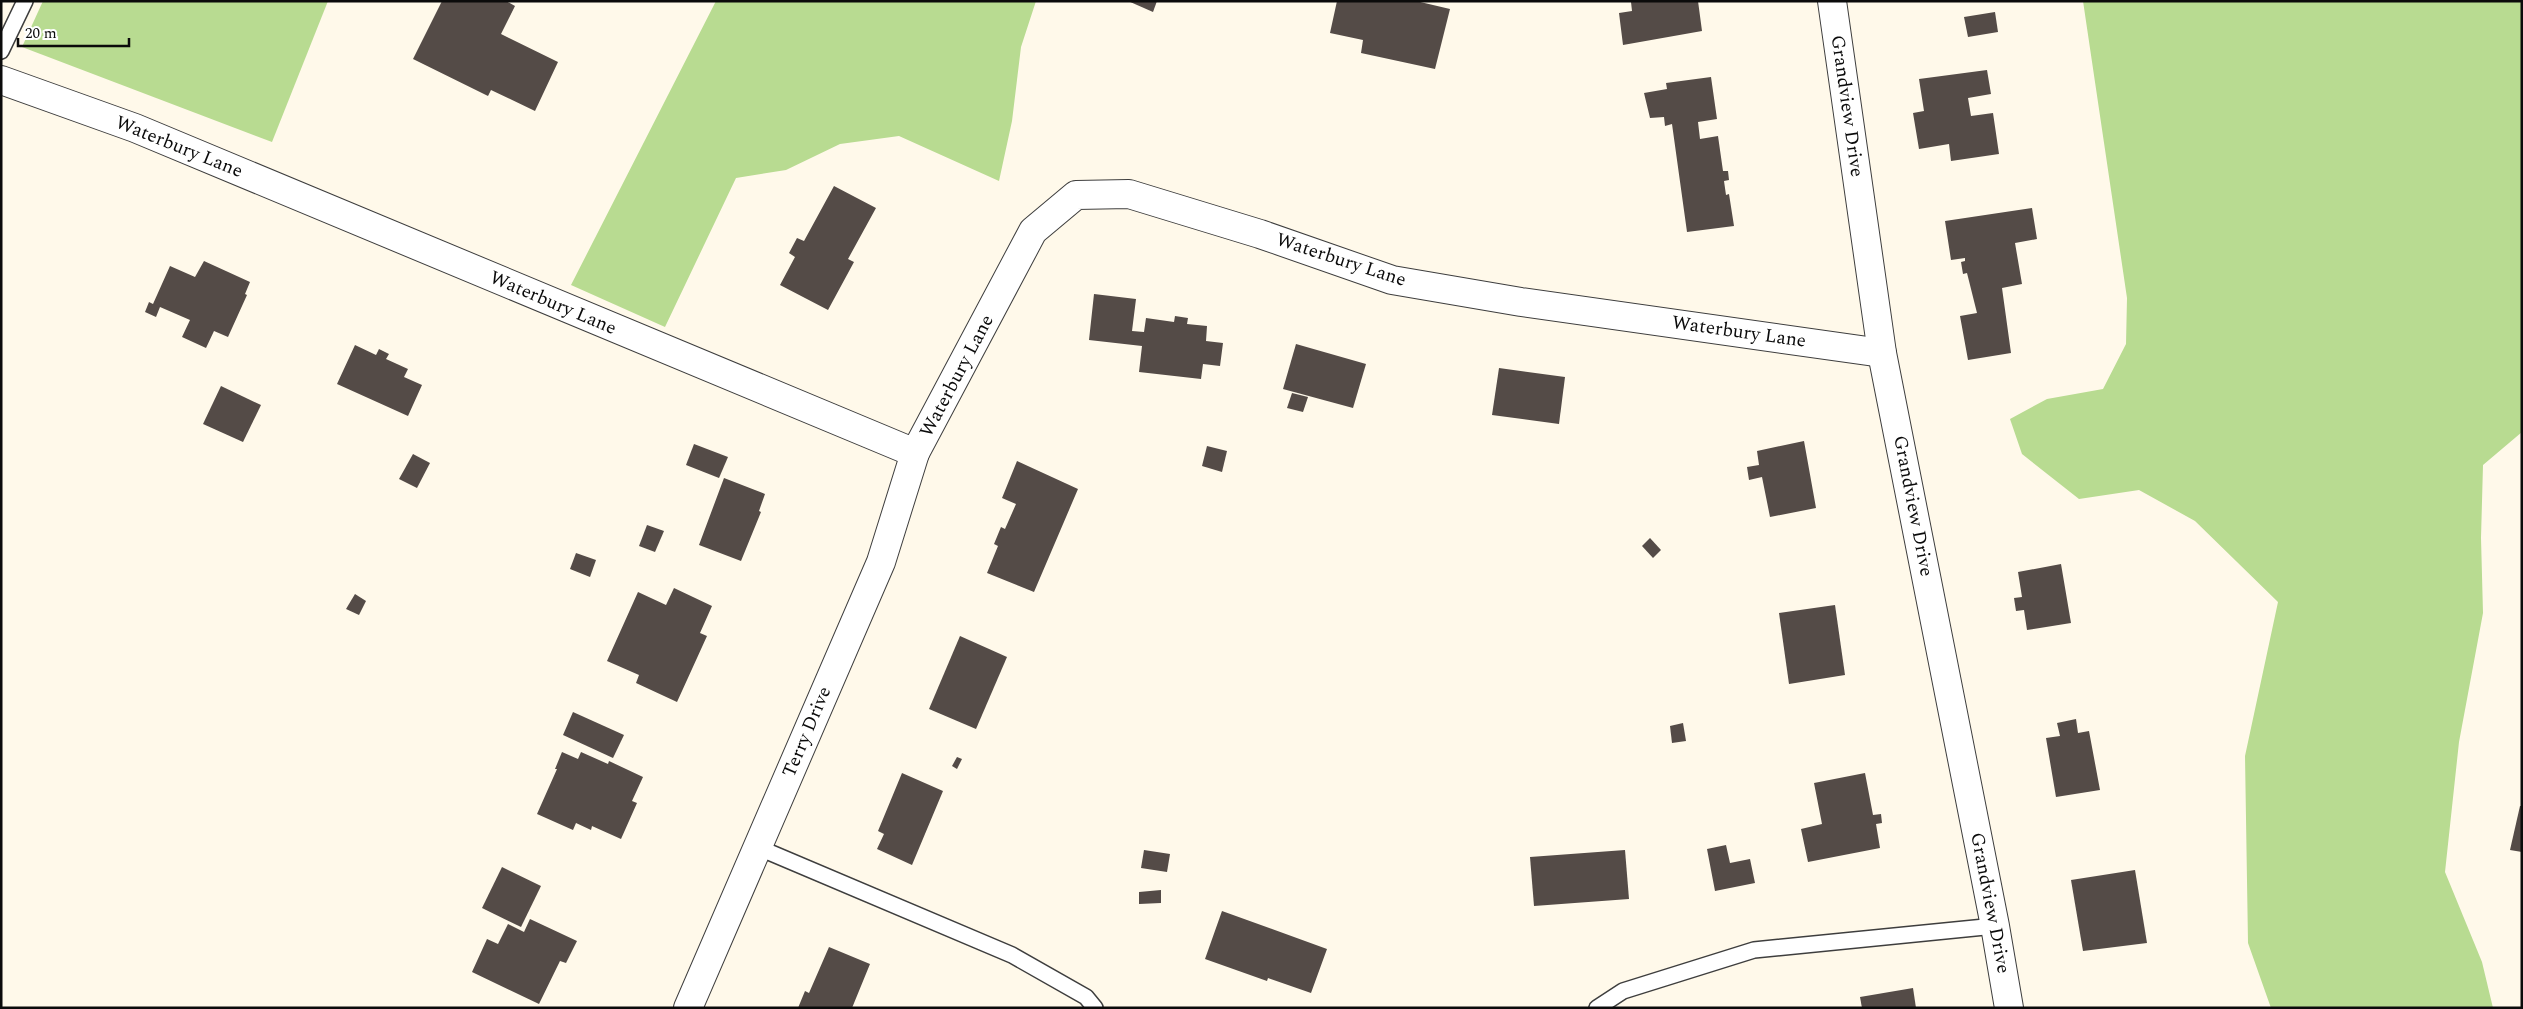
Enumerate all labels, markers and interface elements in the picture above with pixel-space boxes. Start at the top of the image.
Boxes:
scale bar [18,15,129,47]
text: 20 m [25,22,57,45]
street label: Grandview Drive [1823,33,1871,179]
street label: Waterbury Lane [111,108,247,186]
street label: Waterbury Lane [1272,225,1410,295]
street label: Waterbury Lane [485,263,621,343]
street label: Waterbury Lane [1670,308,1808,356]
street label: Waterbury Lane [912,309,1002,443]
street label: Grandview Drive [1885,433,1941,579]
street label: Terry Drive [775,682,839,782]
street label: Grandview Drive [1962,830,2018,976]

